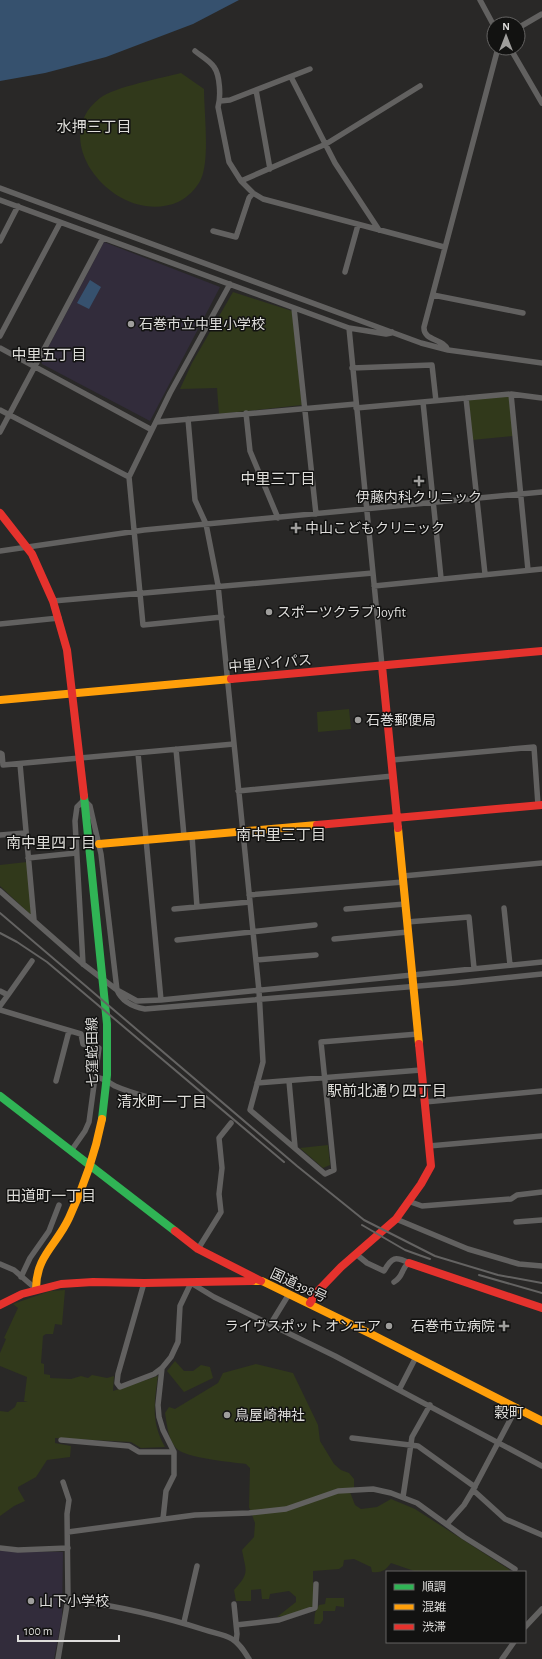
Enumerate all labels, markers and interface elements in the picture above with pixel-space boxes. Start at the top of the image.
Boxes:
north arrow [486,16,526,56]
text: N [502,21,510,32]
district label: 水押三丁目 [56,119,132,135]
place label: 石巻市立中里小学校 [139,317,265,332]
marker: 石巻市立中里小学校 [126,319,136,329]
district label: 中里五丁目 [11,347,87,363]
district label: 中里三丁目 [240,471,316,487]
marker: 伊藤内科クリニック [413,475,425,487]
place label: 伊藤内科クリニック [356,490,482,505]
place label: 中山こどもクリニック [305,521,445,536]
marker: 中山こどもクリニック [290,522,302,534]
place label: スポーツクラブ Joyfit [277,604,407,620]
marker: スポーツクラブ Joyfit [264,607,274,617]
street label: 中里バイパス [228,652,312,675]
place label: 石巻郵便局 [366,713,436,728]
marker: 石巻郵便局 [353,715,363,725]
district label: 南中里三丁目 [236,827,326,843]
district label: 南中里四丁目 [6,835,96,851]
street label: 七窪蛇田線 [84,1017,101,1087]
district label: 駅前北通り四丁目 [327,1082,447,1099]
district label: 清水町一丁目 [117,1094,207,1110]
district label: 田道町一丁目 [6,1188,96,1204]
street label: 国道398号 [268,1266,330,1305]
place label: ライヴスポット オンエア [225,1319,381,1334]
place label: 石巻市立病院 [411,1319,495,1334]
marker: 石巻市立病院 [498,1320,510,1332]
marker: ライヴスポット オンエア [384,1321,394,1331]
district label: 穀町 [494,1405,524,1421]
place label: 鳥屋崎神社 [235,1408,305,1423]
marker: 鳥屋崎神社 [222,1410,232,1420]
legend [386,1571,526,1643]
text: 順調 [422,1581,446,1593]
place label: 山下小学校 [39,1594,109,1609]
marker: 山下小学校 [26,1596,36,1606]
text: 混雑 [422,1600,446,1613]
scale bar [18,1617,119,1643]
text: 渋滞 [422,1621,446,1633]
text: 100 m [24,1625,52,1637]

